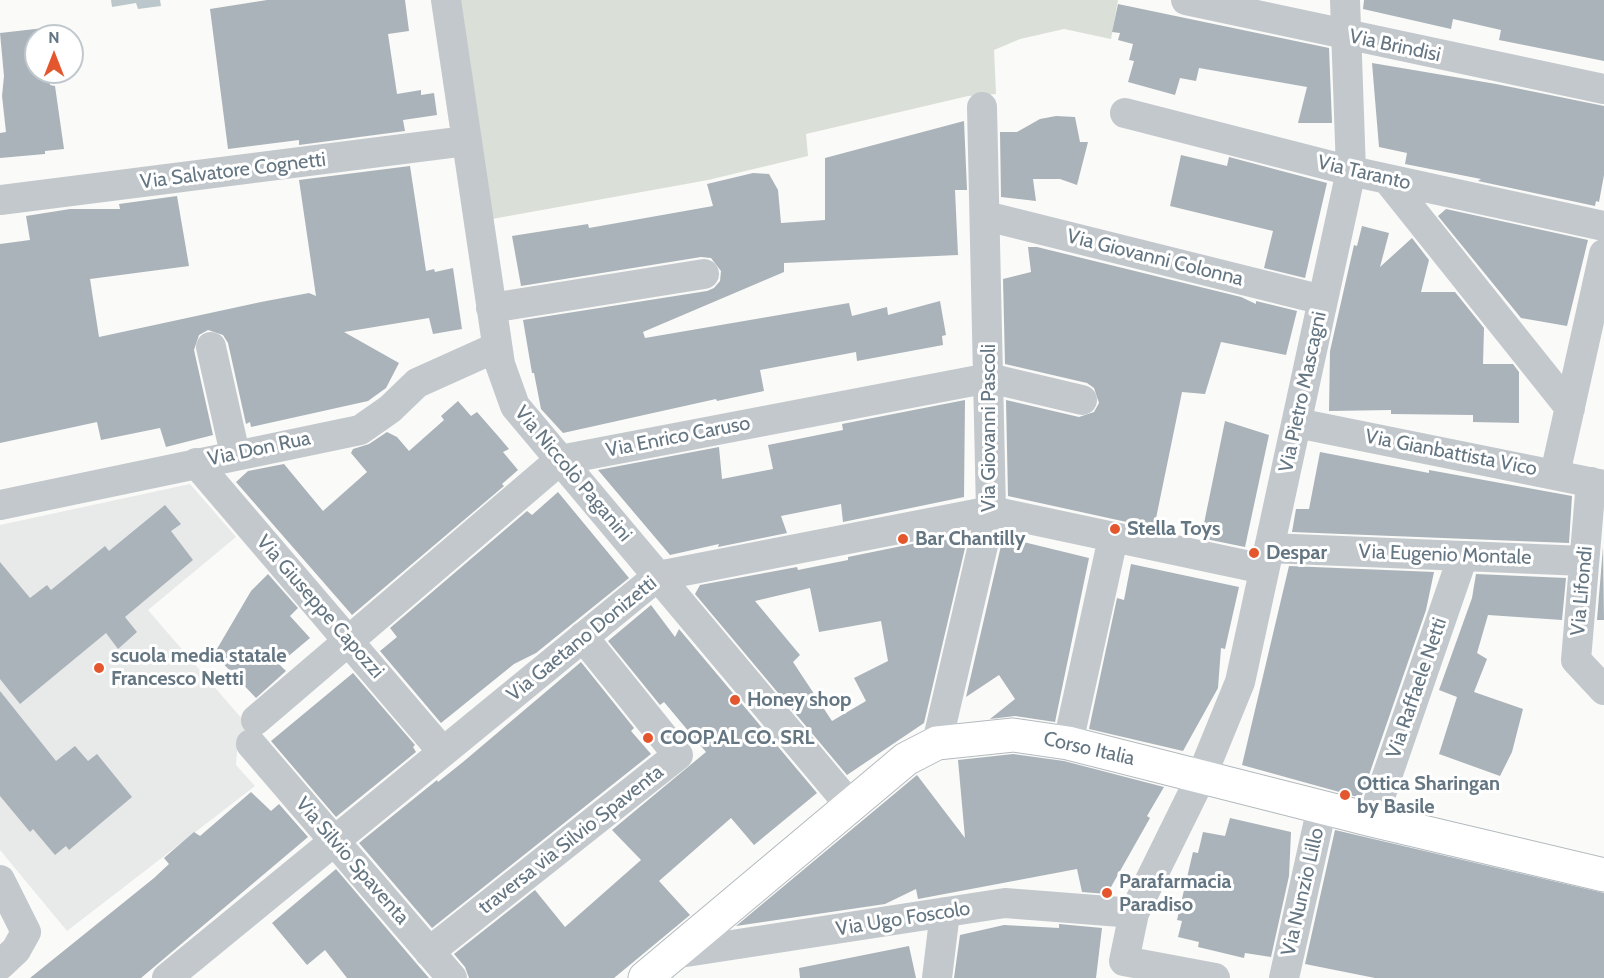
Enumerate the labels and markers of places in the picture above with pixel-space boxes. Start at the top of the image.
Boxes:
place label: Stella Toys [1127,517,1220,541]
marker: Stella Toys [1108,522,1122,536]
place label: Bar Chantilly [915,527,1025,551]
marker: Bar Chantilly [896,532,910,546]
place label: Despar [1266,541,1327,565]
marker: Despar [1247,546,1261,560]
place label: scuola media statale Francesco Netti [111,644,287,691]
marker: scuola media statale Francesco Netti [92,661,106,675]
place label: Honey shop [747,688,851,712]
marker: Honey shop [728,693,742,707]
place label: COOP.AL CO. SRL [660,726,814,750]
marker: COOP.AL CO. SRL [641,731,655,745]
place label: Ottica Sharingan by Basile [1357,772,1500,819]
marker: Ottica Sharingan by Basile [1338,788,1352,802]
place label: Parafarmacia Paradiso [1119,870,1231,917]
marker: Parafarmacia Paradiso [1100,886,1114,900]

